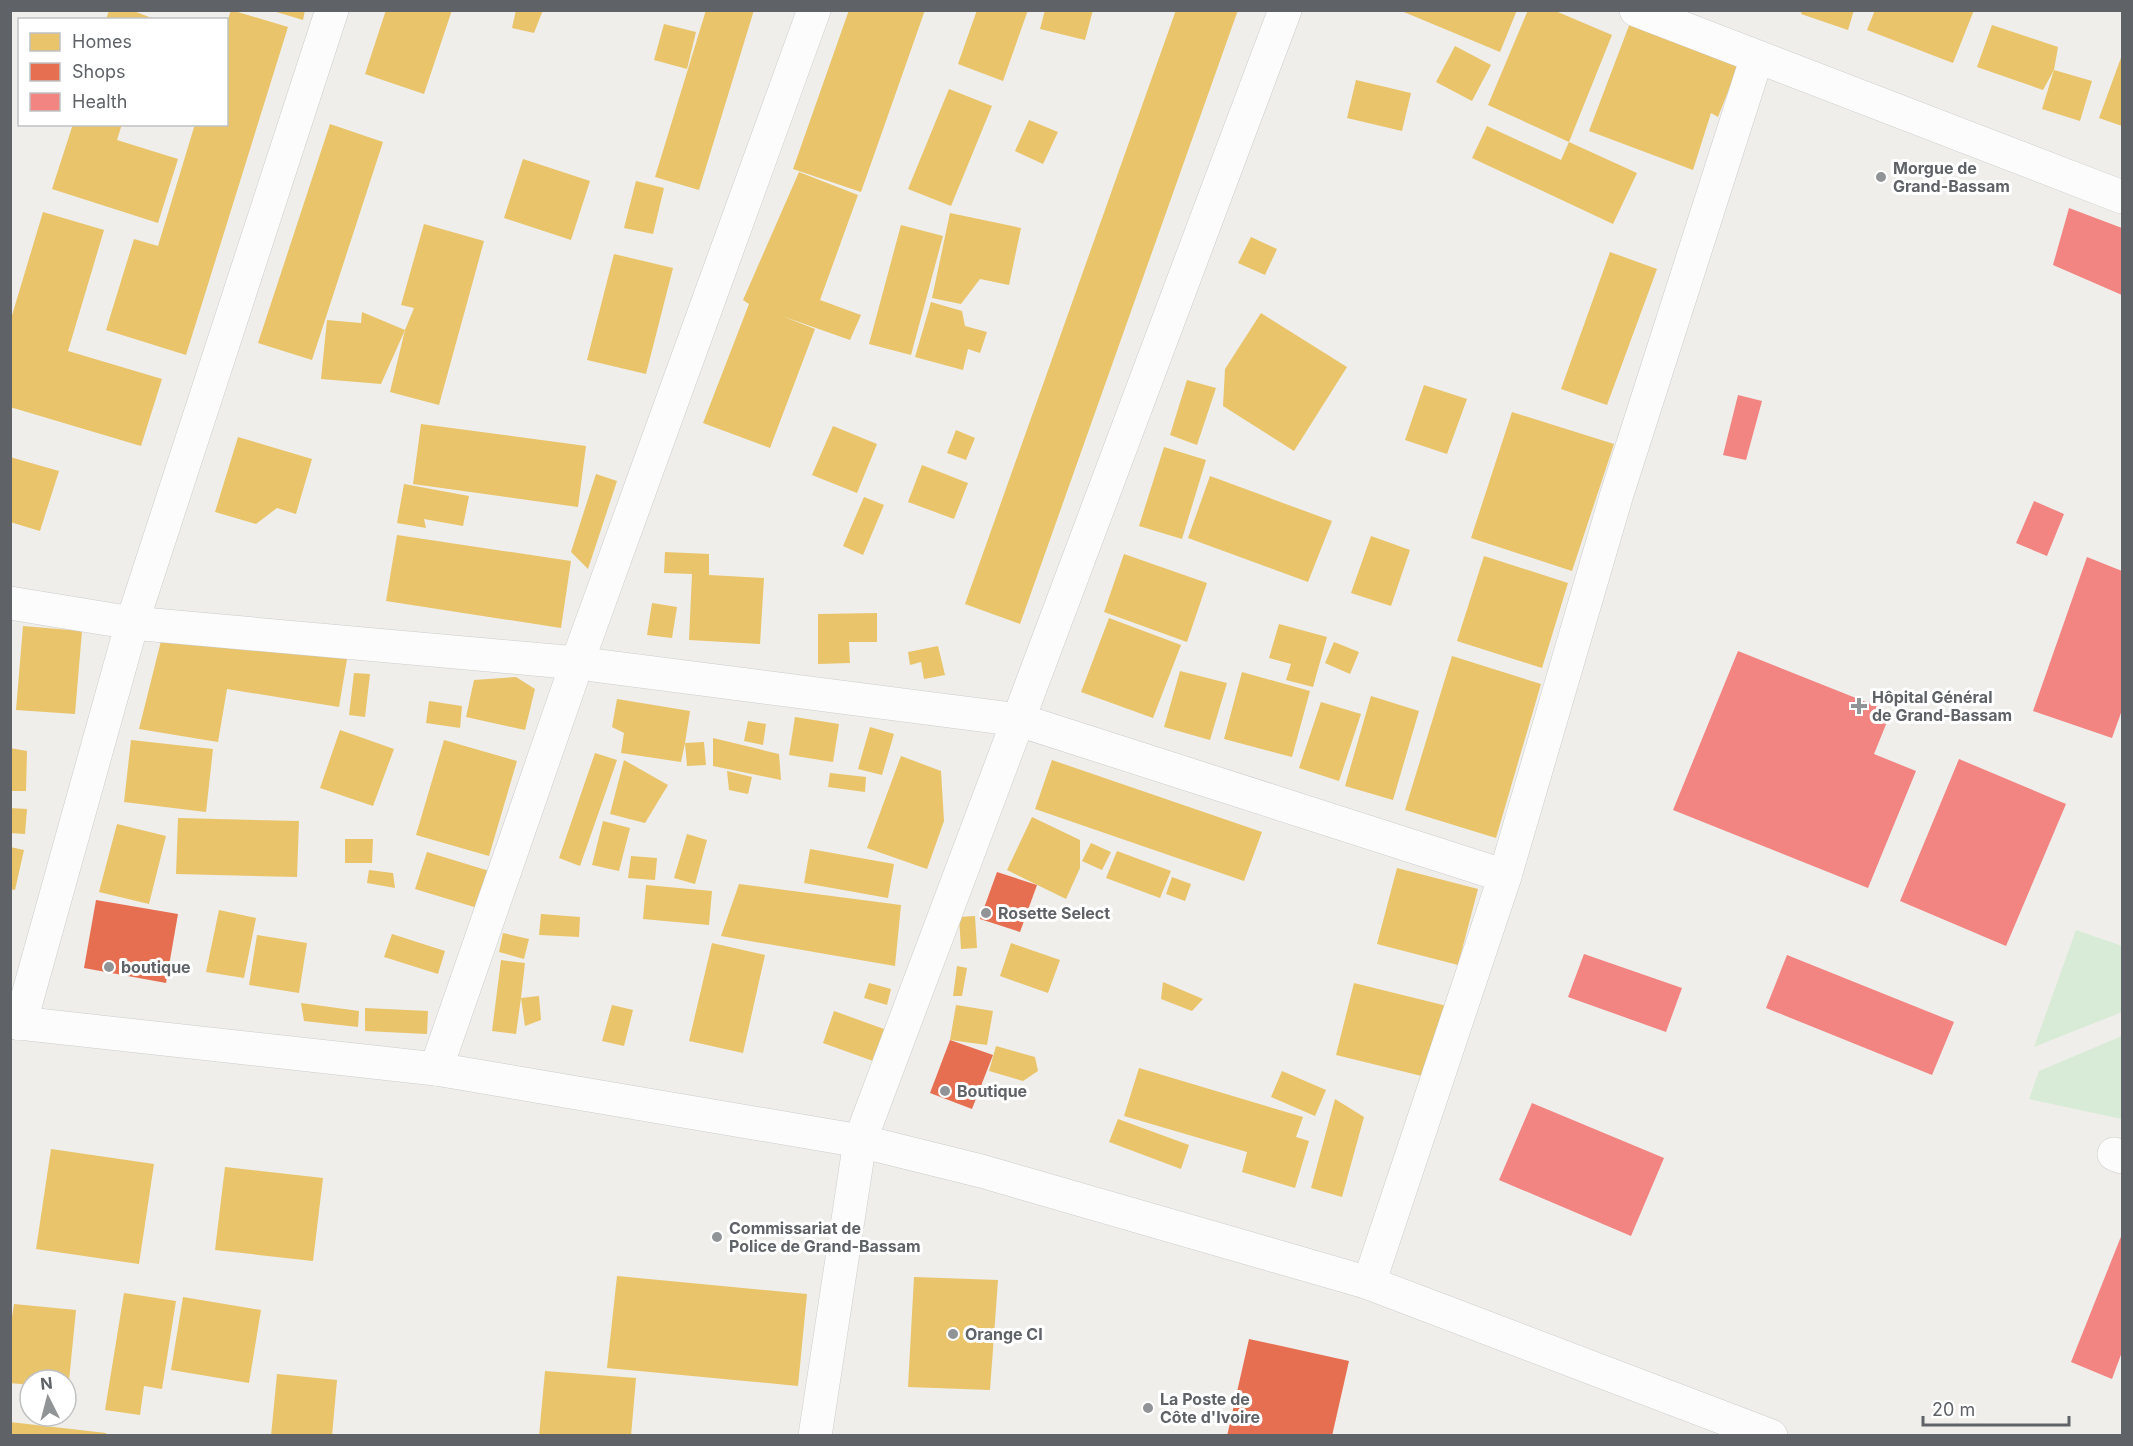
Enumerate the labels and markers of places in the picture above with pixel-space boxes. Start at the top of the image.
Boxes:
place label: Morgue de Grand-Bassam [1893,158,2010,196]
marker: Morgue de Grand-Bassam [1874,170,1888,184]
place label: Hôpital Général de Grand-Bassam [1872,687,2012,725]
marker: Hôpital Général de Grand-Bassam [1850,697,1868,715]
place label: Rosette Select [998,903,1110,923]
marker: Rosette Select [979,906,993,920]
place label: boutique [121,957,191,977]
marker: boutique [102,960,116,974]
place label: Boutique [957,1081,1027,1101]
marker: Boutique [938,1084,952,1098]
place label: Commissariat de Police de Grand-Bassam [729,1218,921,1256]
marker: Commissariat de Police de Grand-Bassam [710,1230,724,1244]
place label: Orange CI [965,1324,1043,1344]
marker: Orange CI [946,1327,960,1341]
place label: La Poste de Côte d'Ivoire [1160,1389,1260,1427]
marker: La Poste de Côte d'Ivoire [1141,1401,1155,1415]

